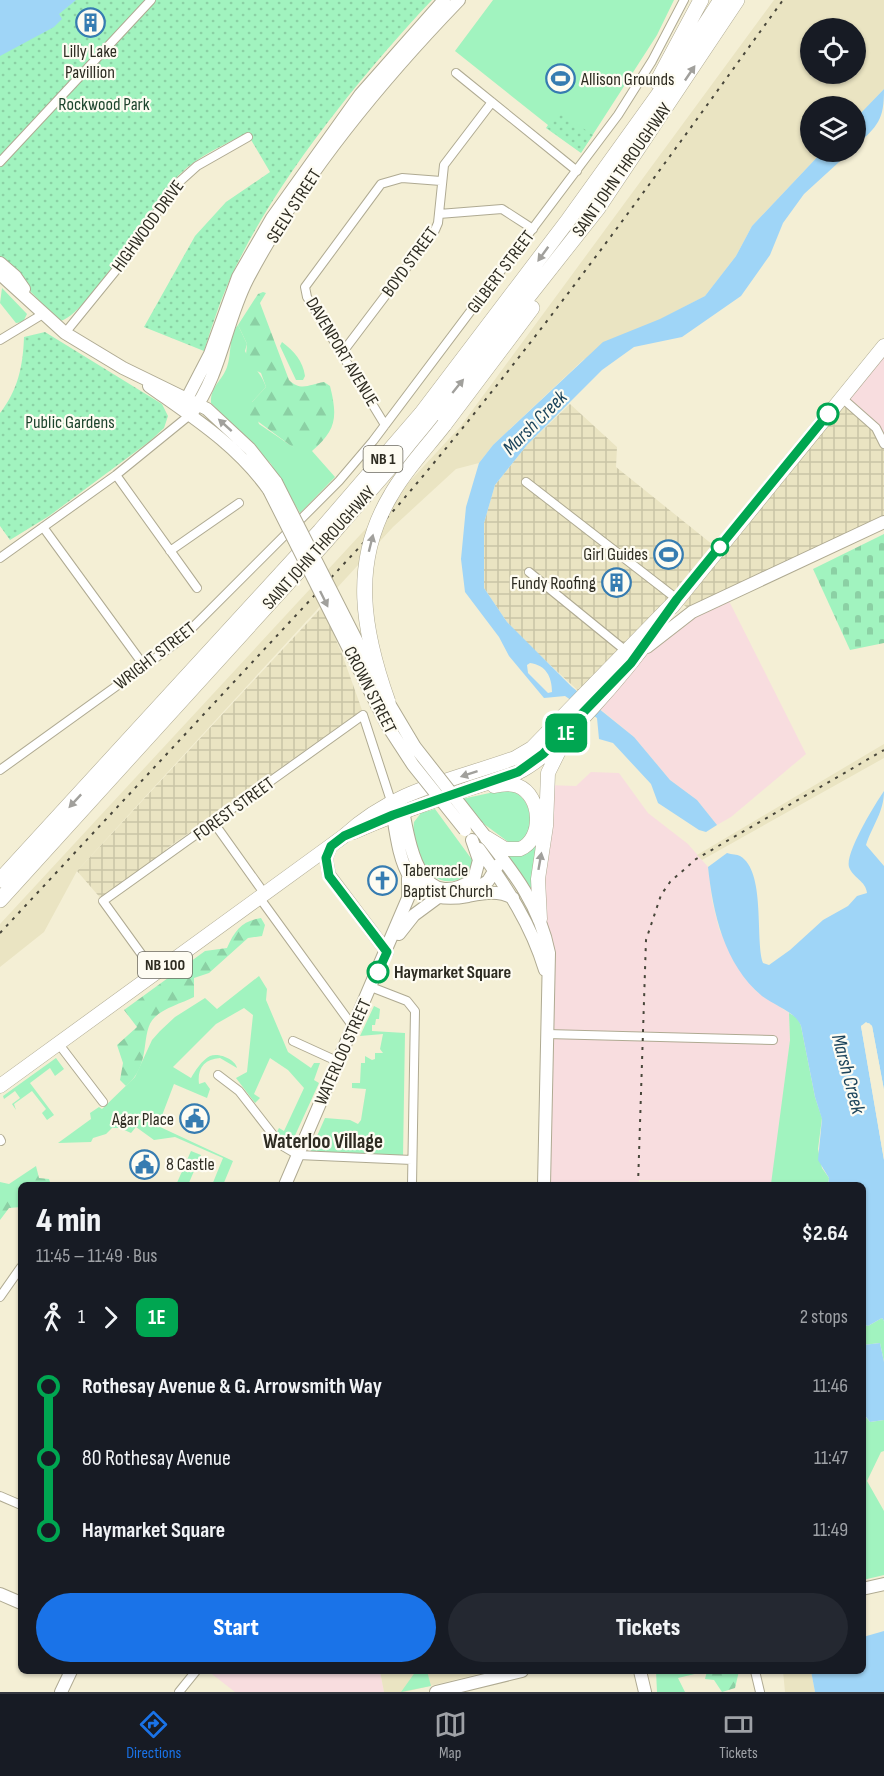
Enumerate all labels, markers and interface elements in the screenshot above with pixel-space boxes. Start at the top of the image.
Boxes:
building icon: Lilly Lake Pavillion [74,6,106,38]
map controls [800,18,866,162]
button: locate [800,18,866,84]
place label: Lilly Lake Pavillion [63,41,117,83]
sports icon: Allison Grounds [544,63,576,95]
one-way arrow [684,65,695,81]
place label: Allison Grounds [580,69,674,90]
park label: Rockwood Park [58,94,150,115]
button: layers [800,96,866,162]
street label: SAINT JOHN THROUGHWAY [568,99,676,241]
street label: SEELY STREET [262,165,326,247]
street label: HIGHWOOD DRIVE [108,176,188,276]
street label: BOYD STREET [378,223,442,301]
street label: GILBERT STREET [463,226,539,318]
one-way arrow [537,246,549,262]
street label: DAVENPORT AVENUE [301,294,383,410]
one-way arrow [451,378,464,394]
water label: Marsh Creek [498,385,573,460]
unlabelled marker [817,403,839,425]
park label: Public Gardens [25,412,115,433]
one-way arrow [219,419,233,433]
road number: NB 1 [364,446,403,472]
street label: SAINT JOHN THROUGHWAY [258,482,380,614]
one-way arrow [366,534,376,552]
sports icon: Girl Guides [653,538,685,570]
unlabelled marker [711,538,729,556]
place label: Girl Guides [583,544,648,565]
building icon: Fundy Roofing [601,567,633,599]
place label: Fundy Roofing [511,573,596,594]
one-way arrow [320,590,329,607]
street label: WRIGHT STREET [110,618,200,694]
street label: CROWN STREET [339,643,401,737]
line badge: 1E [539,714,593,752]
text: 1E [557,721,575,746]
one-way arrow [460,769,478,779]
street label: FOREST STREET [190,773,278,845]
one-way arrow [68,793,82,807]
one-way arrow [536,851,545,870]
place label: Tabernacle Baptist Church [403,860,493,902]
church icon: Tabernacle Baptist Church [366,864,398,896]
road number: NB 100 [138,952,192,978]
marker: Haymarket Square [367,961,389,983]
place label: Haymarket Square [394,962,511,983]
street label: WATERLOO STREET [310,996,376,1108]
water label: Marsh Creek [826,1031,870,1117]
public building icon: Agar Place [179,1103,211,1135]
place label: Agar Place [111,1109,174,1130]
district label: Waterloo Village [263,1129,383,1154]
public building icon: 8 Castle [129,1148,161,1180]
place label: 8 Castle [166,1154,215,1175]
text: 4 min [36,1201,101,1241]
text: $2.64 [802,1220,848,1247]
text: 11:45 – 11:49 · Bus [36,1244,158,1268]
icon: walk [36,1301,69,1334]
icon: forward [94,1301,127,1334]
text: 1 [78,1305,85,1329]
text: 1E [148,1305,166,1330]
text: 2 stops [800,1305,848,1329]
text: Rothesay Avenue & G. Arrowsmith Way [82,1373,382,1400]
text: 11:46 [813,1374,848,1398]
text: 80 Rothesay Avenue [82,1445,231,1472]
text: 11:47 [814,1446,848,1470]
text: Haymarket Square [82,1517,225,1544]
text: 11:49 [813,1518,848,1542]
button: Start [36,1593,436,1662]
button: Tickets [448,1593,848,1662]
tab: Directions [126,1708,181,1763]
tab: Map [434,1708,467,1763]
tab: Tickets [719,1708,758,1763]

